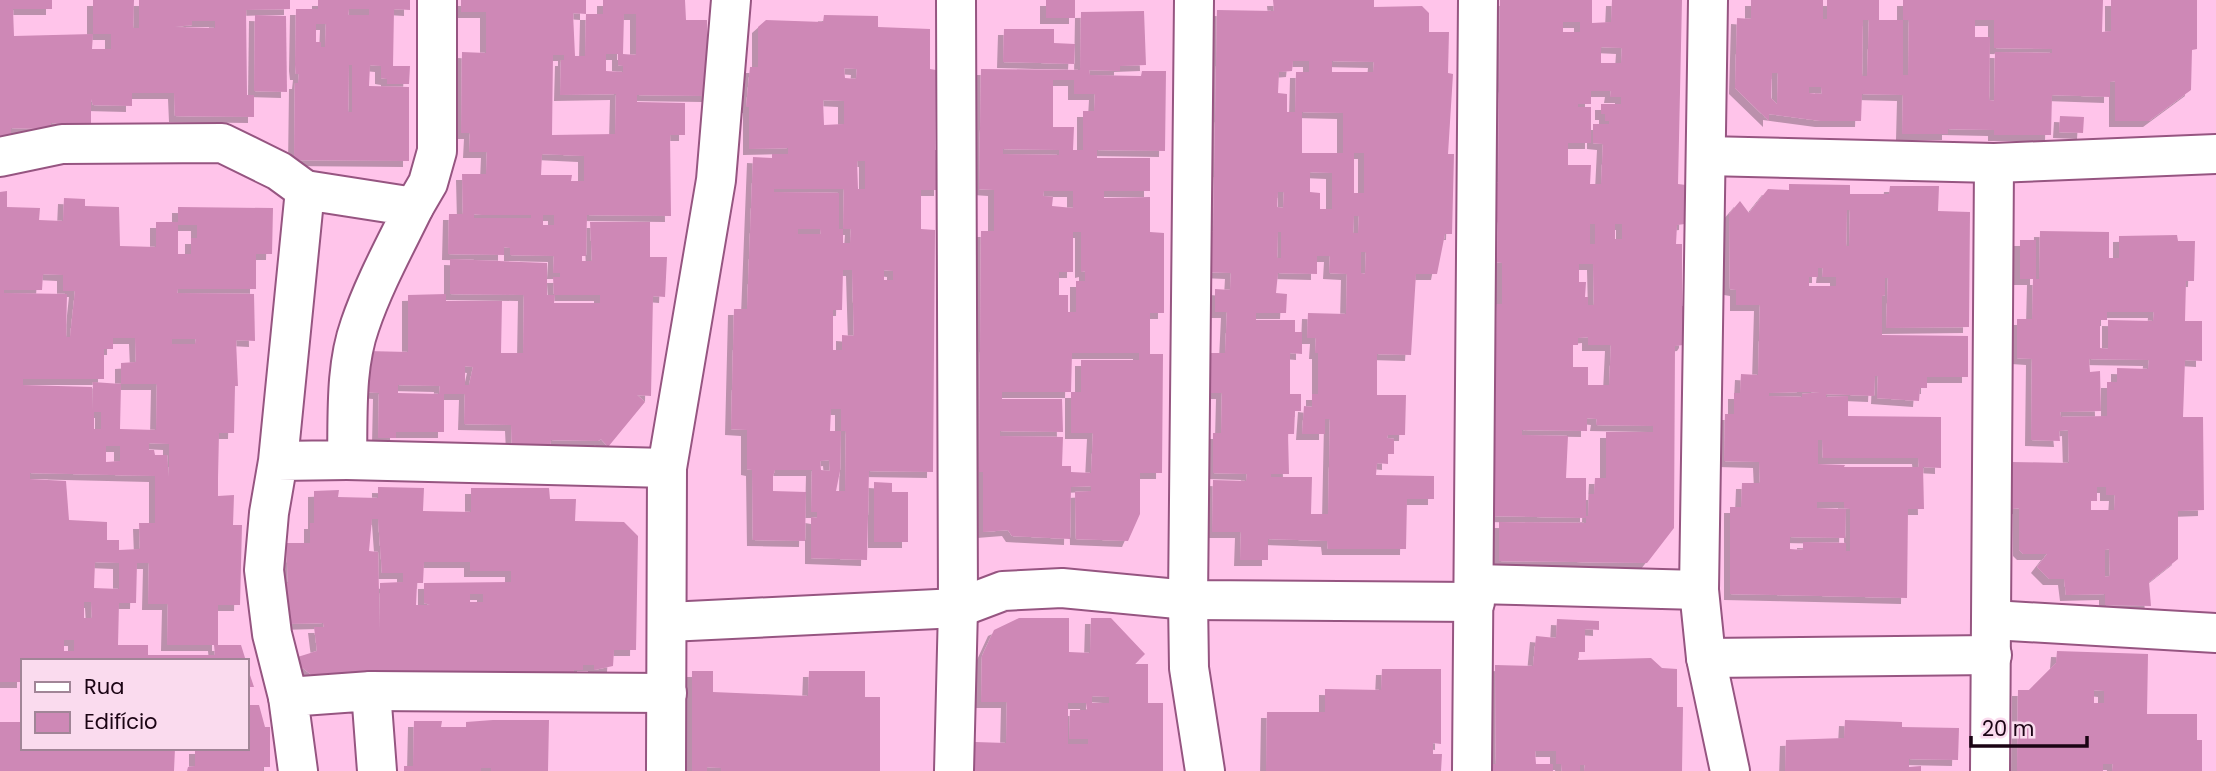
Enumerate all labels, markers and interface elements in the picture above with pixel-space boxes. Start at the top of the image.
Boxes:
legend [21,659,248,750]
text: Rua [84,672,124,701]
scale bar [1971,704,2086,748]
text: Edifício [84,707,158,736]
text: 20 m [1982,714,2035,743]

